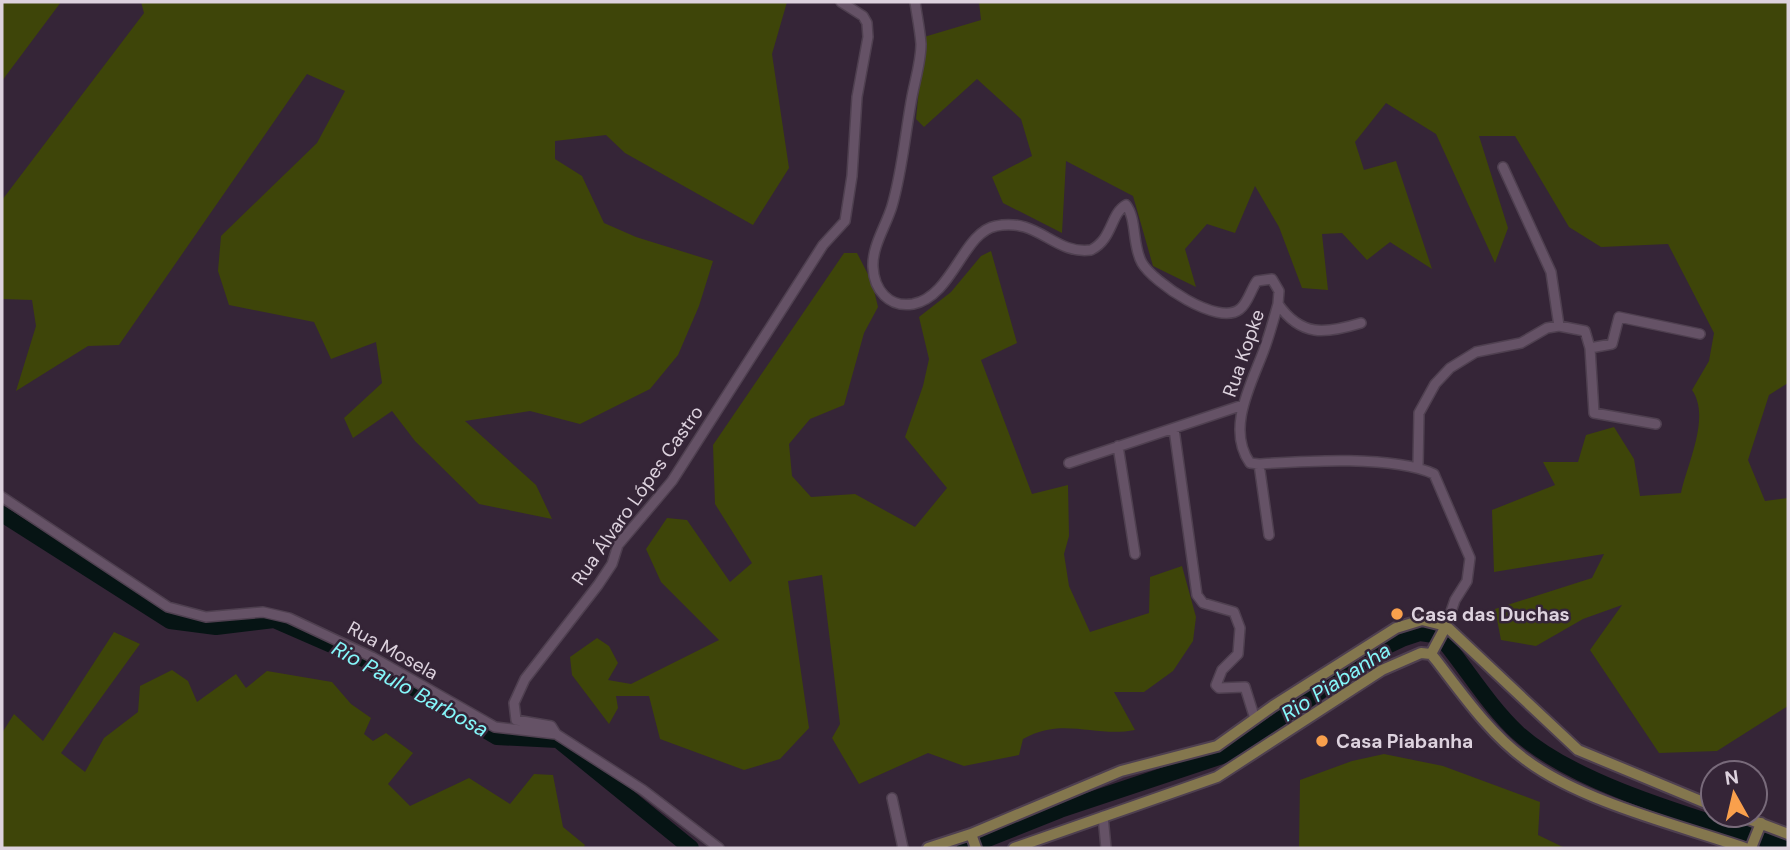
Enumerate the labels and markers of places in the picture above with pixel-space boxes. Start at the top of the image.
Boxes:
place label: Casa das Duchas [1411,602,1570,627]
marker: Casa das Duchas [1389,606,1405,622]
place label: Casa Piabanha [1336,729,1473,754]
marker: Casa Piabanha [1314,733,1330,749]

